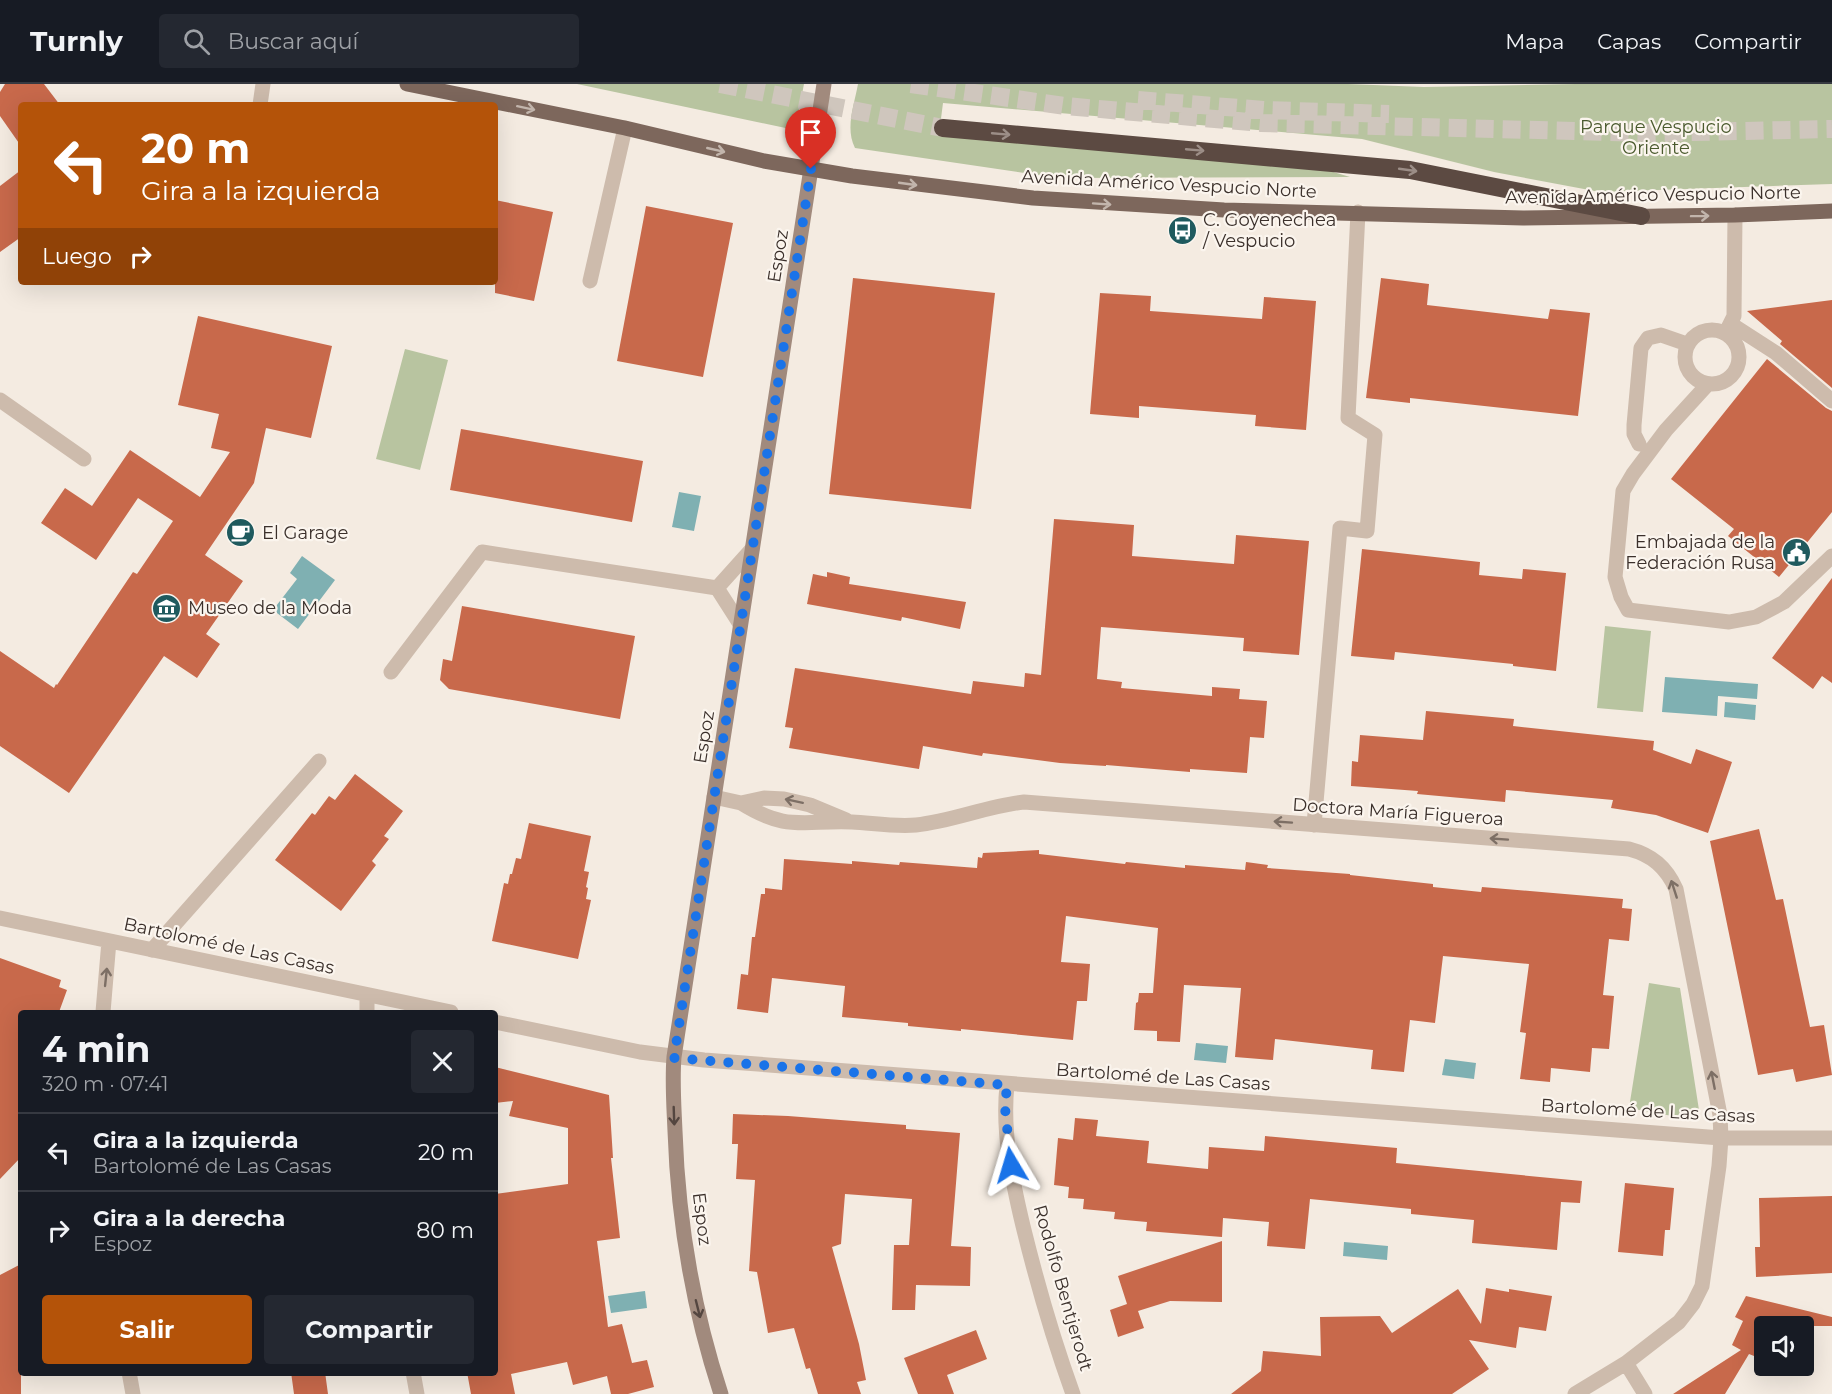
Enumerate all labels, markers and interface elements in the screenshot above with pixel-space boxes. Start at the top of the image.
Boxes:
search box [159,14,579,68]
text: Turnly [30,24,123,58]
icon: search [180,25,213,58]
text: Buscar aquí [228,28,358,55]
text: Mapa [1505,29,1564,54]
text: Capas [1597,29,1661,54]
text: Compartir [1694,29,1802,54]
one-way arrow [515,103,535,114]
pin [785,107,836,169]
icon: arrive [794,116,827,149]
park label: Parque Vespucio Oriente [1580,116,1732,159]
text: 20 m [141,122,250,174]
icon: left [42,126,120,204]
one-way arrow [990,129,1010,140]
one-way arrow [706,144,725,156]
one-way arrow [1185,145,1205,156]
street label: Avenida Américo Vespucio Norte [1021,165,1317,203]
one-way arrow [1397,165,1417,176]
text: Gira a la izquierda [141,174,381,207]
one-way arrow [898,178,917,189]
street label: Avenida Américo Vespucio Norte [1505,181,1801,209]
one-way arrow [1091,198,1111,209]
place label: C. Goyenechea / Vespucio [1202,209,1336,252]
one-way arrow [1689,210,1709,222]
bus stop icon: C. Goyenechea / Vespucio [1166,214,1198,246]
street label: Espoz [763,228,793,284]
icon: right [124,240,157,273]
text: Luego [42,243,112,270]
cafe icon: El Garage [225,517,257,549]
place label: El Garage [262,522,349,544]
place label: Embajada de la Federación Rusa [1625,531,1775,574]
public building icon: Embajada de la Federación Rusa [1780,536,1812,568]
museum icon: Museo de la Moda [151,592,183,624]
place label: Museo de la Moda [188,597,352,619]
street label: Espoz [689,709,719,765]
street label: Doctora María Figueroa [1292,794,1504,830]
one-way arrow [784,795,804,806]
one-way arrow [1274,816,1294,827]
one-way arrow [1489,833,1509,844]
one-way arrow [1668,880,1679,899]
street label: Bartolomé de Las Casas [122,913,336,979]
one-way arrow [101,967,112,987]
text: 4 min [42,1027,150,1071]
button: close [411,1030,474,1093]
street label: Bartolomé de Las Casas [1055,1059,1271,1095]
one-way arrow [1707,1071,1718,1090]
text: 320 m · 07:41 [42,1072,168,1096]
street label: Bartolomé de Las Casas [1540,1094,1756,1128]
one-way arrow [668,1105,680,1125]
text: Gira a la izquierda [93,1127,299,1154]
position arrow [979,1133,1043,1197]
icon: left [42,1136,75,1169]
text: 20 m [418,1139,474,1166]
text: Bartolomé de Las Casas [93,1154,332,1178]
street label: Espoz [688,1191,716,1247]
street label: Rodolfo Bentjerodt [1029,1202,1097,1374]
text: Gira a la derecha [93,1205,285,1232]
icon: right [42,1214,75,1247]
text: 80 m [416,1217,474,1244]
text: Espoz [93,1232,152,1256]
button: Salir [42,1295,252,1364]
button: Compartir [264,1295,474,1364]
one-way arrow [692,1299,704,1318]
map controls [1754,1316,1814,1376]
button: sound [1754,1316,1814,1376]

